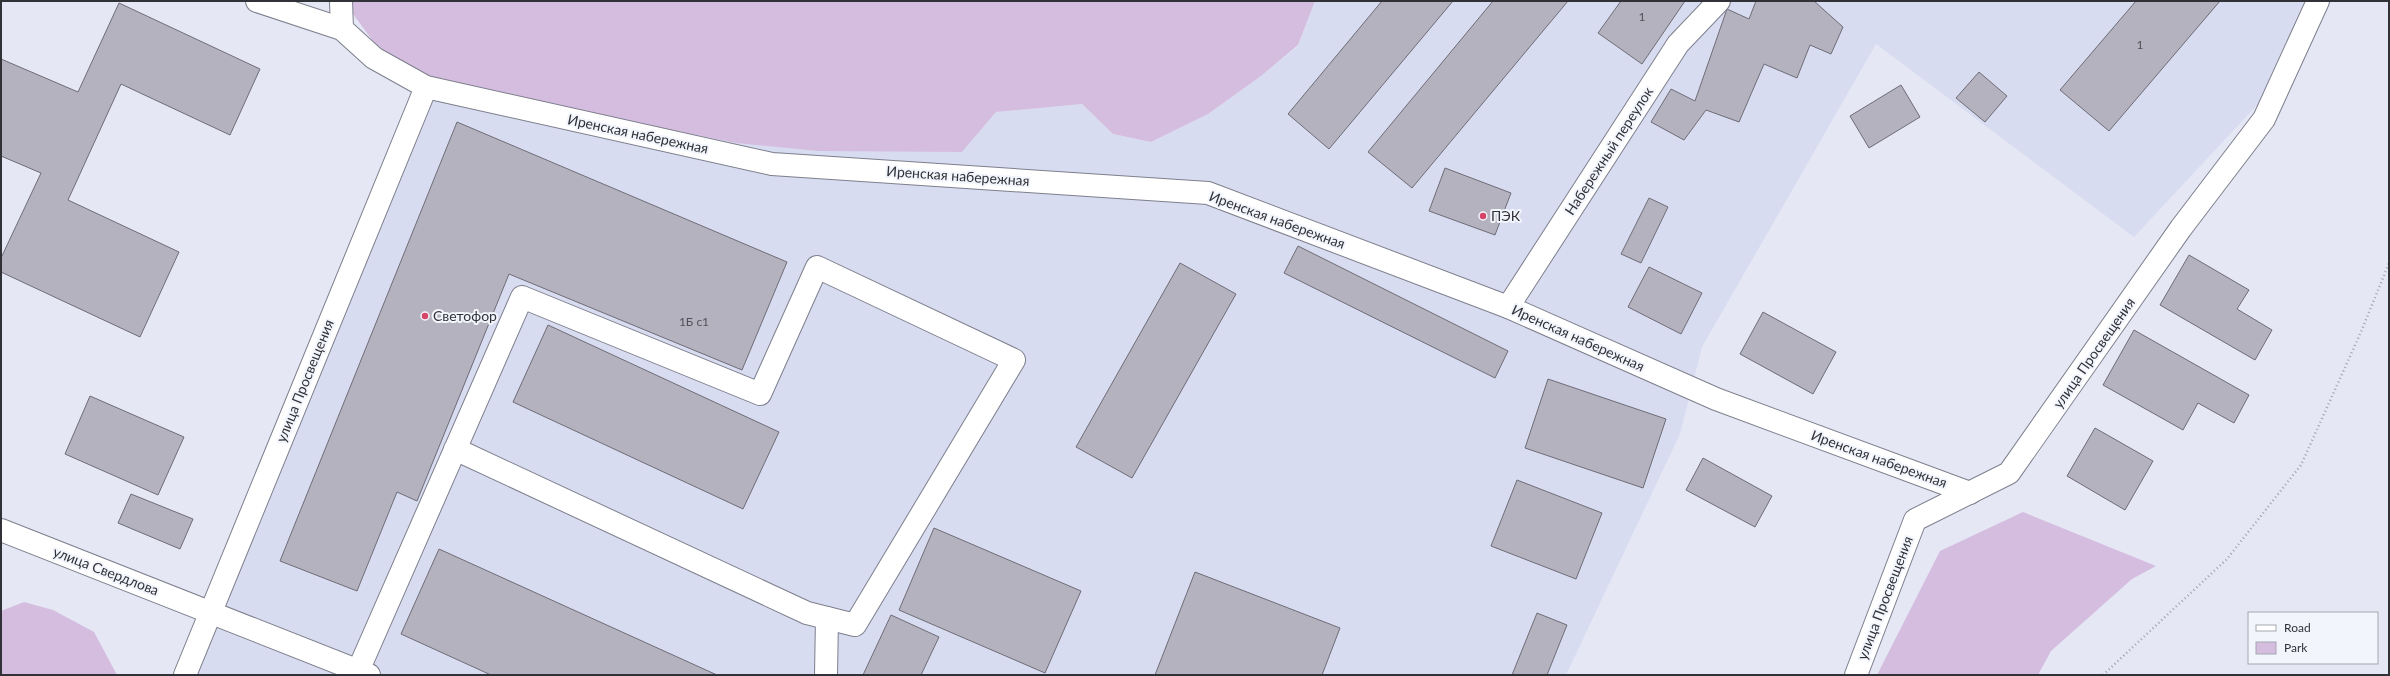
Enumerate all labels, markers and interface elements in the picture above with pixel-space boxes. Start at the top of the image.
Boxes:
house number: 1 [1639,9,1646,24]
house number: 1 [2137,37,2144,52]
street label: Набережный переулок [1561,83,1657,218]
street label: Иренская набережная [566,110,710,157]
street label: Иренская набережная [886,162,1030,189]
street label: Иренская набережная [1207,187,1347,252]
place label: ПЭК [1491,207,1521,224]
marker: ПЭК [1478,211,1488,221]
street label: улица Просвещения [2049,294,2138,411]
street label: Иренская набережная [1509,301,1647,374]
place label: Светофор [433,307,497,324]
marker: Светофор [420,311,430,321]
house number: 1Б с1 [679,314,709,329]
street label: улица Просвещения [272,317,337,445]
street label: Иренская набережная [1809,426,1949,491]
street label: улица Просвещения [1853,534,1916,662]
street label: улица Свердлова [51,543,161,599]
legend [2248,612,2378,664]
text: Road [2284,620,2311,635]
text: Park [2284,640,2308,655]

